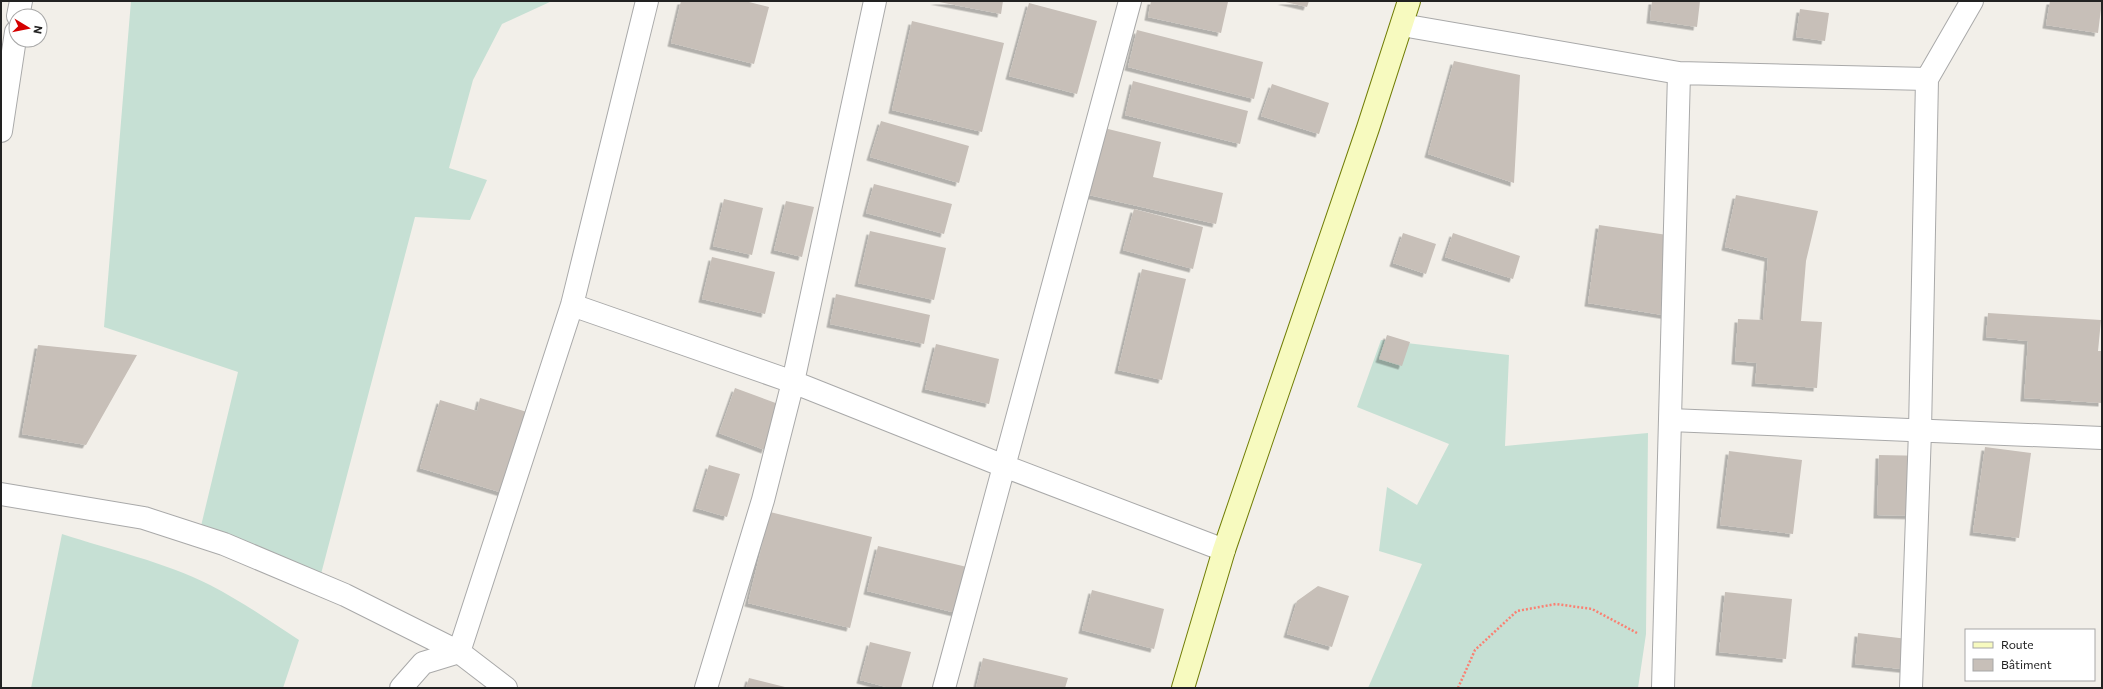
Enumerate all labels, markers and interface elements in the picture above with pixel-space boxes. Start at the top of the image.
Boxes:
north arrow [8,8,48,48]
text: N [31,25,45,35]
legend [1965,629,2095,681]
text: Route [2001,637,2034,651]
text: Bâtiment [2001,657,2052,671]

